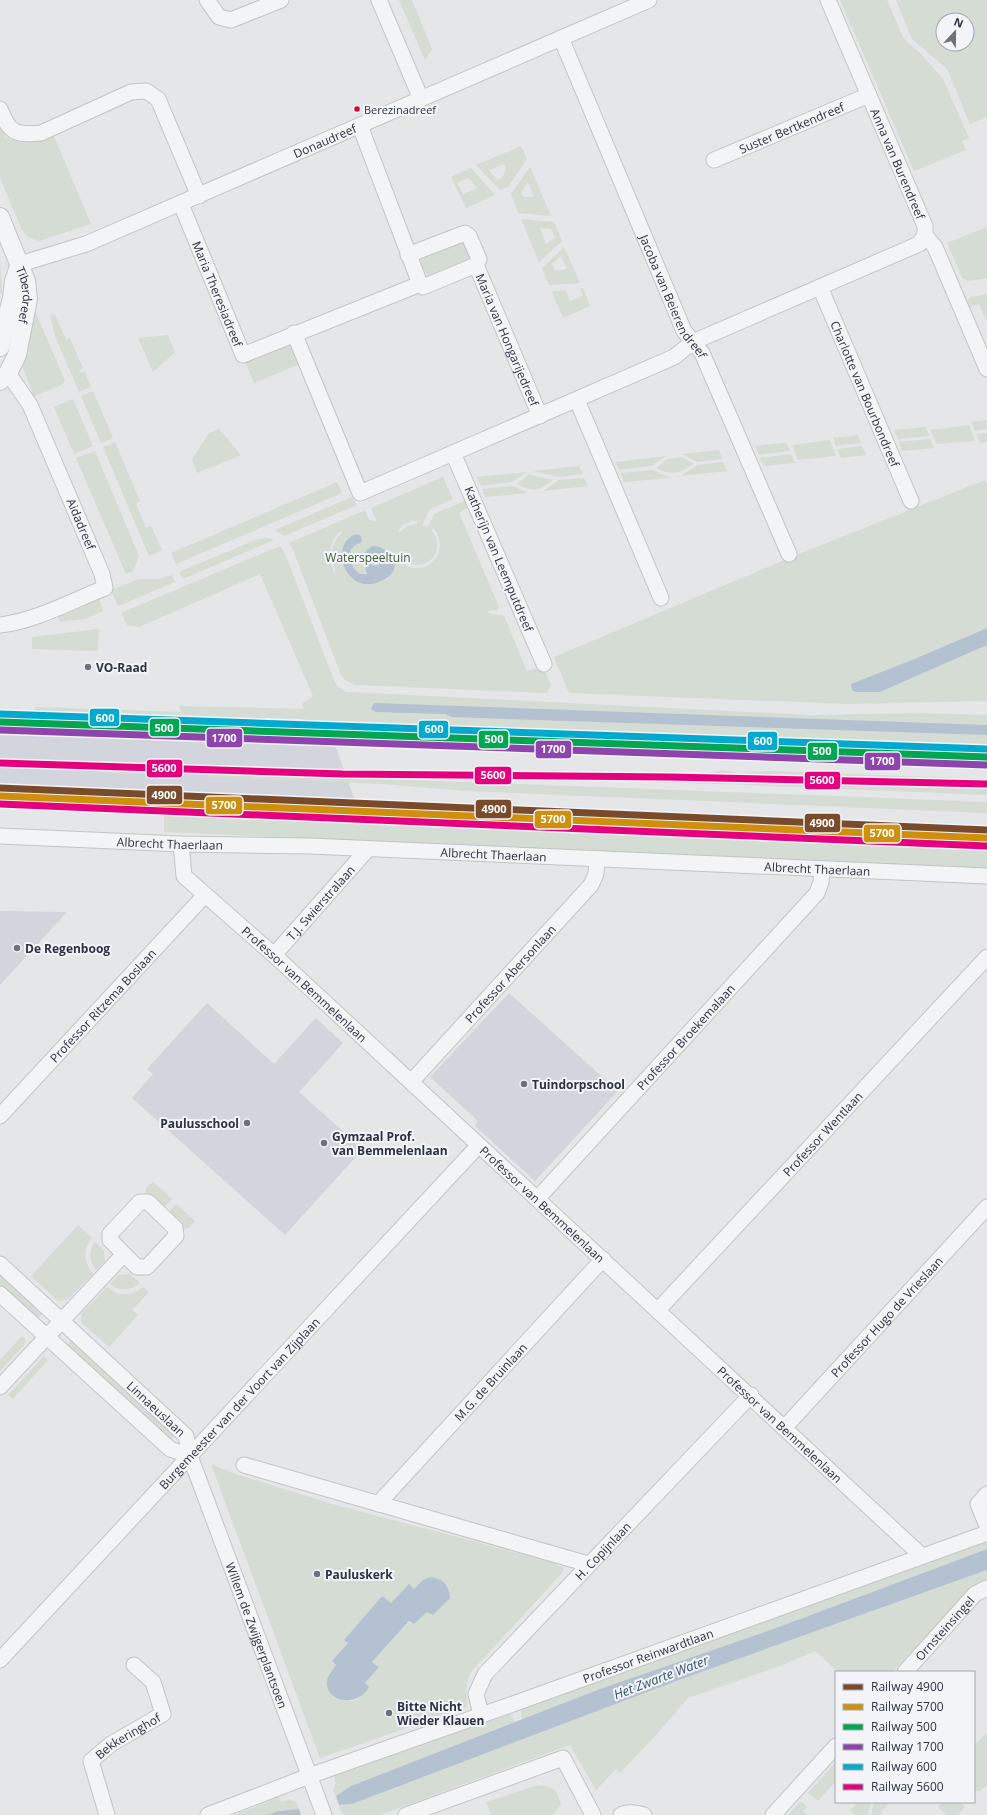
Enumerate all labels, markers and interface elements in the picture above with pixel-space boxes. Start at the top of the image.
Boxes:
north arrow [935,12,975,52]
text: N [952,14,966,31]
street label: Suster Bertkendreef [736,98,848,157]
place label: Berezinadreef [364,102,437,117]
marker: Berezinadreef [352,104,362,114]
street label: Anna van Burendreef [867,105,930,223]
street label: Donaudreef [290,119,360,162]
street label: Jacoba van Beierendreef [636,231,712,361]
street label: Maria Theresiadreef [189,238,247,350]
street label: Tiberdreef [12,264,37,326]
street label: Maria van Hongarijedreef [472,271,544,409]
street label: Charlotte van Bourbondreef [827,318,904,470]
street label: Katherijn van Leemputdreef [461,484,538,635]
street label: Aidadreef [63,496,100,553]
park label: Waterspeeltuin [325,549,411,566]
place label: VO-Raad [96,659,147,676]
marker: VO-Raad [83,662,93,672]
line badge: 600 [89,708,120,727]
text: 600 [96,710,114,725]
line badge: 500 [149,718,180,737]
text: 500 [155,720,173,735]
line badge: 600 [418,720,449,739]
text: 600 [425,721,443,736]
line badge: 1700 [206,728,243,748]
text: 1700 [211,730,237,745]
line badge: 500 [478,730,509,749]
text: 500 [485,731,503,746]
line badge: 600 [747,731,778,751]
text: 600 [754,733,772,748]
line badge: 1700 [535,740,572,759]
text: 1700 [540,741,566,756]
line badge: 500 [807,742,838,761]
text: 500 [813,743,831,758]
line badge: 1700 [864,752,901,771]
text: 1700 [869,753,895,768]
line badge: 5600 [146,759,183,778]
text: 5600 [151,760,177,775]
line badge: 5600 [474,766,512,785]
text: 5600 [480,767,506,782]
line badge: 5600 [804,771,841,790]
text: 5600 [809,772,835,787]
line badge: 4900 [146,785,183,805]
text: 4900 [151,787,177,802]
line badge: 5700 [205,796,243,815]
text: 5700 [211,797,237,812]
line badge: 4900 [475,799,512,819]
text: 4900 [481,801,507,816]
line badge: 5700 [534,810,572,829]
text: 5700 [540,811,566,826]
line badge: 4900 [804,813,841,833]
text: 4900 [809,815,835,830]
line badge: 5700 [863,824,901,843]
text: 5700 [869,825,895,840]
street label: Albrecht Thaerlaan [116,833,223,853]
street label: Albrecht Thaerlaan [440,843,547,865]
street label: Albrecht Thaerlaan [764,858,871,879]
street label: T.J. Swierstralaan [282,861,358,944]
street label: Professor Abersonlaan [461,921,559,1026]
street label: Professor van Bemmelenlaan [238,922,371,1046]
place label: De Regenboog [25,940,110,957]
marker: De Regenboog [12,943,22,953]
street label: Professor Ritzema Boslaan [46,945,160,1066]
street label: Professor Broekemalaan [633,980,738,1093]
place label: Tuindorpschool [532,1076,625,1093]
marker: Tuindorpschool [519,1079,529,1089]
street label: Professor Wentlaan [779,1088,866,1180]
place label: Paulusschool [160,1115,239,1132]
marker: Paulusschool [242,1118,252,1128]
place label: Gymzaal Prof. van Bemmelenlaan [332,1128,448,1159]
marker: Gymzaal Prof. van Bemmelenlaan [319,1138,329,1148]
street label: Professor van Bemmelenlaan [476,1142,608,1266]
street label: Professor Hugo de Vrieslaan [827,1252,946,1381]
street label: Burgemeester van der Voort van Zijplaan [155,1313,323,1493]
street label: M.G. de Bruinlaan [450,1339,530,1424]
street label: Professor van Bemmelenlaan [714,1362,846,1486]
street label: Linnaeuslaan [123,1377,189,1440]
street label: H. Copijnlaan [571,1518,634,1583]
street label: Willem de Zwijgerplantsoen [222,1560,292,1711]
place label: Pauluskerk [325,1566,393,1583]
marker: Pauluskerk [312,1569,322,1579]
street label: Ornsteinsingel [911,1592,978,1664]
street label: Professor Reinwardtlaan [580,1624,716,1687]
water label: Het Zwarte Water [611,1650,712,1703]
legend [835,1671,975,1803]
text: Railway 4900 [871,1678,944,1695]
place label: Bitte Nicht Wieder Klauen [397,1698,484,1729]
text: Railway 5700 [871,1698,944,1715]
street label: Bekkeringhof [91,1708,164,1763]
marker: Bitte Nicht Wieder Klauen [384,1708,394,1718]
text: Railway 500 [871,1718,937,1735]
text: Railway 1700 [871,1738,944,1755]
text: Railway 600 [871,1758,937,1775]
text: Railway 5600 [871,1778,944,1795]

